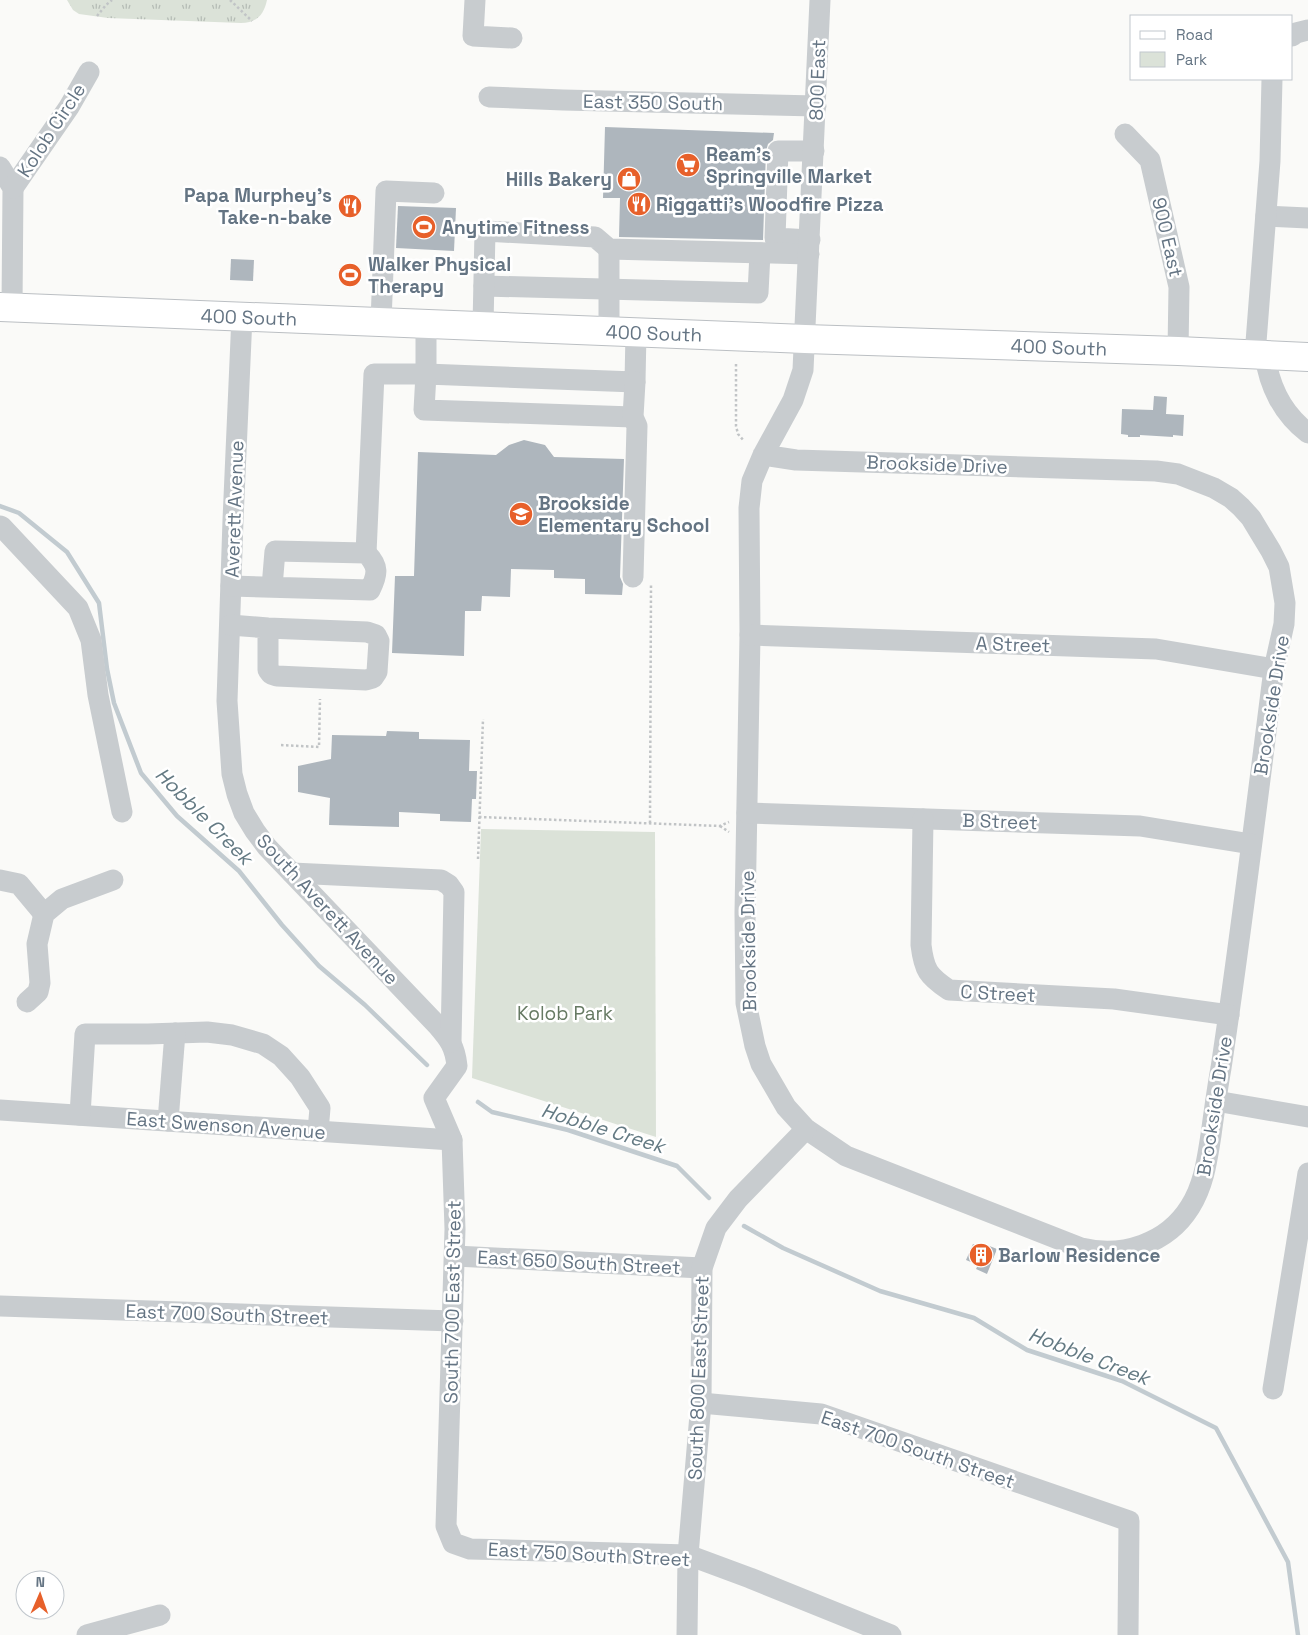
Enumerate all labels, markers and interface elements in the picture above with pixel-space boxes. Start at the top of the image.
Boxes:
legend [1130,15,1293,80]
text: Road [1176,25,1213,44]
street label: 800 East [804,39,831,121]
text: Park [1176,50,1207,69]
street label: Kolob Circle [12,78,91,182]
street label: East 350 South [583,89,723,116]
place label: Ream's Springville Market [706,142,872,189]
supermarket icon: Ream's Springville Market [675,152,701,178]
shop icon: Hills Bakery [616,166,642,192]
place label: Hills Bakery [506,167,612,192]
place label: Papa Murphey's Take-n-bake [184,183,332,230]
restaurant icon: Riggatti's Woodfire Pizza [626,191,652,217]
place label: Riggatti's Woodfire Pizza [656,192,884,217]
restaurant icon: Papa Murphey's Take-n-bake [337,193,363,219]
street label: 900 East [1146,195,1189,279]
sports icon: Anytime Fitness [411,214,437,240]
place label: Anytime Fitness [442,215,590,240]
place label: Walker Physical Therapy [368,252,511,299]
sports icon: Walker Physical Therapy [337,262,363,288]
street label: 400 South [200,303,298,332]
street label: 400 South [605,319,703,348]
street label: 400 South [1010,333,1108,362]
street label: Averett Avenue [220,440,249,578]
street label: Brookside Drive [866,450,1008,479]
place label: Brookside Elementary School [538,491,710,538]
school or university icon: Brookside Elementary School [508,501,534,527]
street label: A Street [975,631,1051,658]
street label: Brookside Drive [1248,633,1295,777]
water label: Hobble Creek [150,762,260,872]
street label: B Street [962,808,1038,835]
street label: South Averett Avenue [251,829,404,990]
street label: Brookside Drive [735,870,762,1012]
street label: C Street [960,979,1036,1008]
park label: Kolob Park [517,1001,613,1026]
street label: Brookside Drive [1191,1034,1238,1178]
water label: Hobble Creek [538,1097,670,1160]
street label: East Swenson Avenue [126,1106,326,1145]
street label: South 700 East Street [438,1200,467,1404]
building icon: Barlow Residence [968,1242,994,1268]
place label: Barlow Residence [998,1243,1160,1268]
street label: East 650 South Street [477,1245,681,1280]
street label: South 800 East Street [682,1275,715,1481]
street label: East 700 South Street [125,1298,329,1331]
water label: Hobble Creek [1025,1321,1155,1392]
street label: East 700 South Street [818,1405,1018,1494]
street label: East 750 South Street [487,1537,691,1572]
north arrow [15,1570,65,1620]
text: N [35,1573,45,1591]

